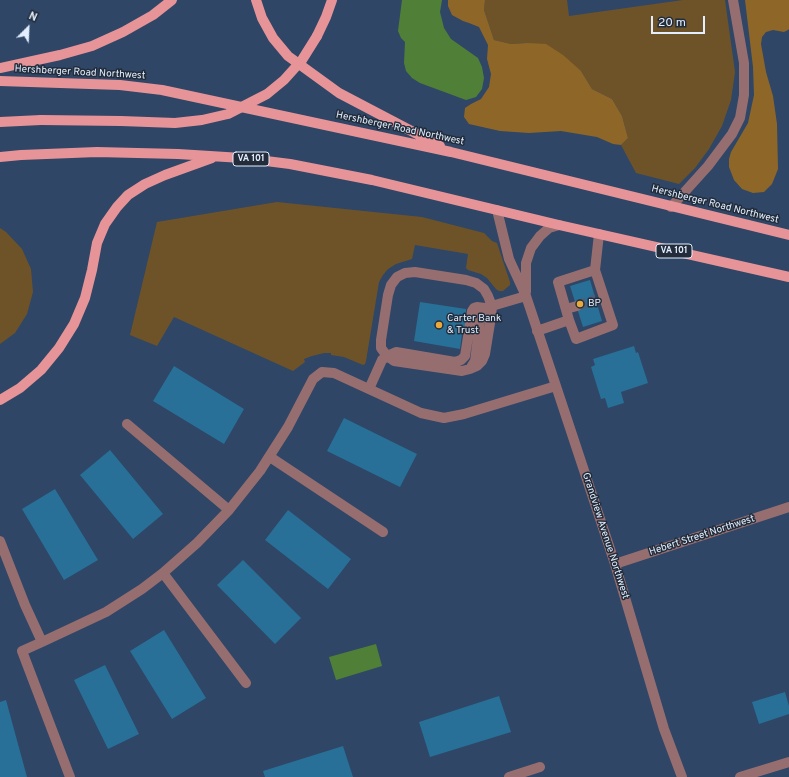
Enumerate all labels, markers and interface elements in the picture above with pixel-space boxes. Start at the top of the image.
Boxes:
north arrow [8,8,48,48]
scale bar [653,8,707,34]
text: N [26,9,39,25]
text: 20 m [658,15,686,31]
street label: Hershberger Road Northwest [14,64,146,82]
street label: Hershberger Road Northwest [335,110,465,148]
road number: VA 101 [233,152,269,166]
street label: Hershberger Road Northwest [650,183,780,227]
road number: VA 101 [656,244,692,258]
place label: BP [588,298,601,310]
marker: BP [575,299,585,309]
place label: Carter Bank & Trust [447,313,501,336]
marker: Carter Bank & Trust [434,320,444,330]
street label: Grandview Avenue Northwest [579,471,631,601]
street label: Hebert Street Northwest [648,513,756,559]

